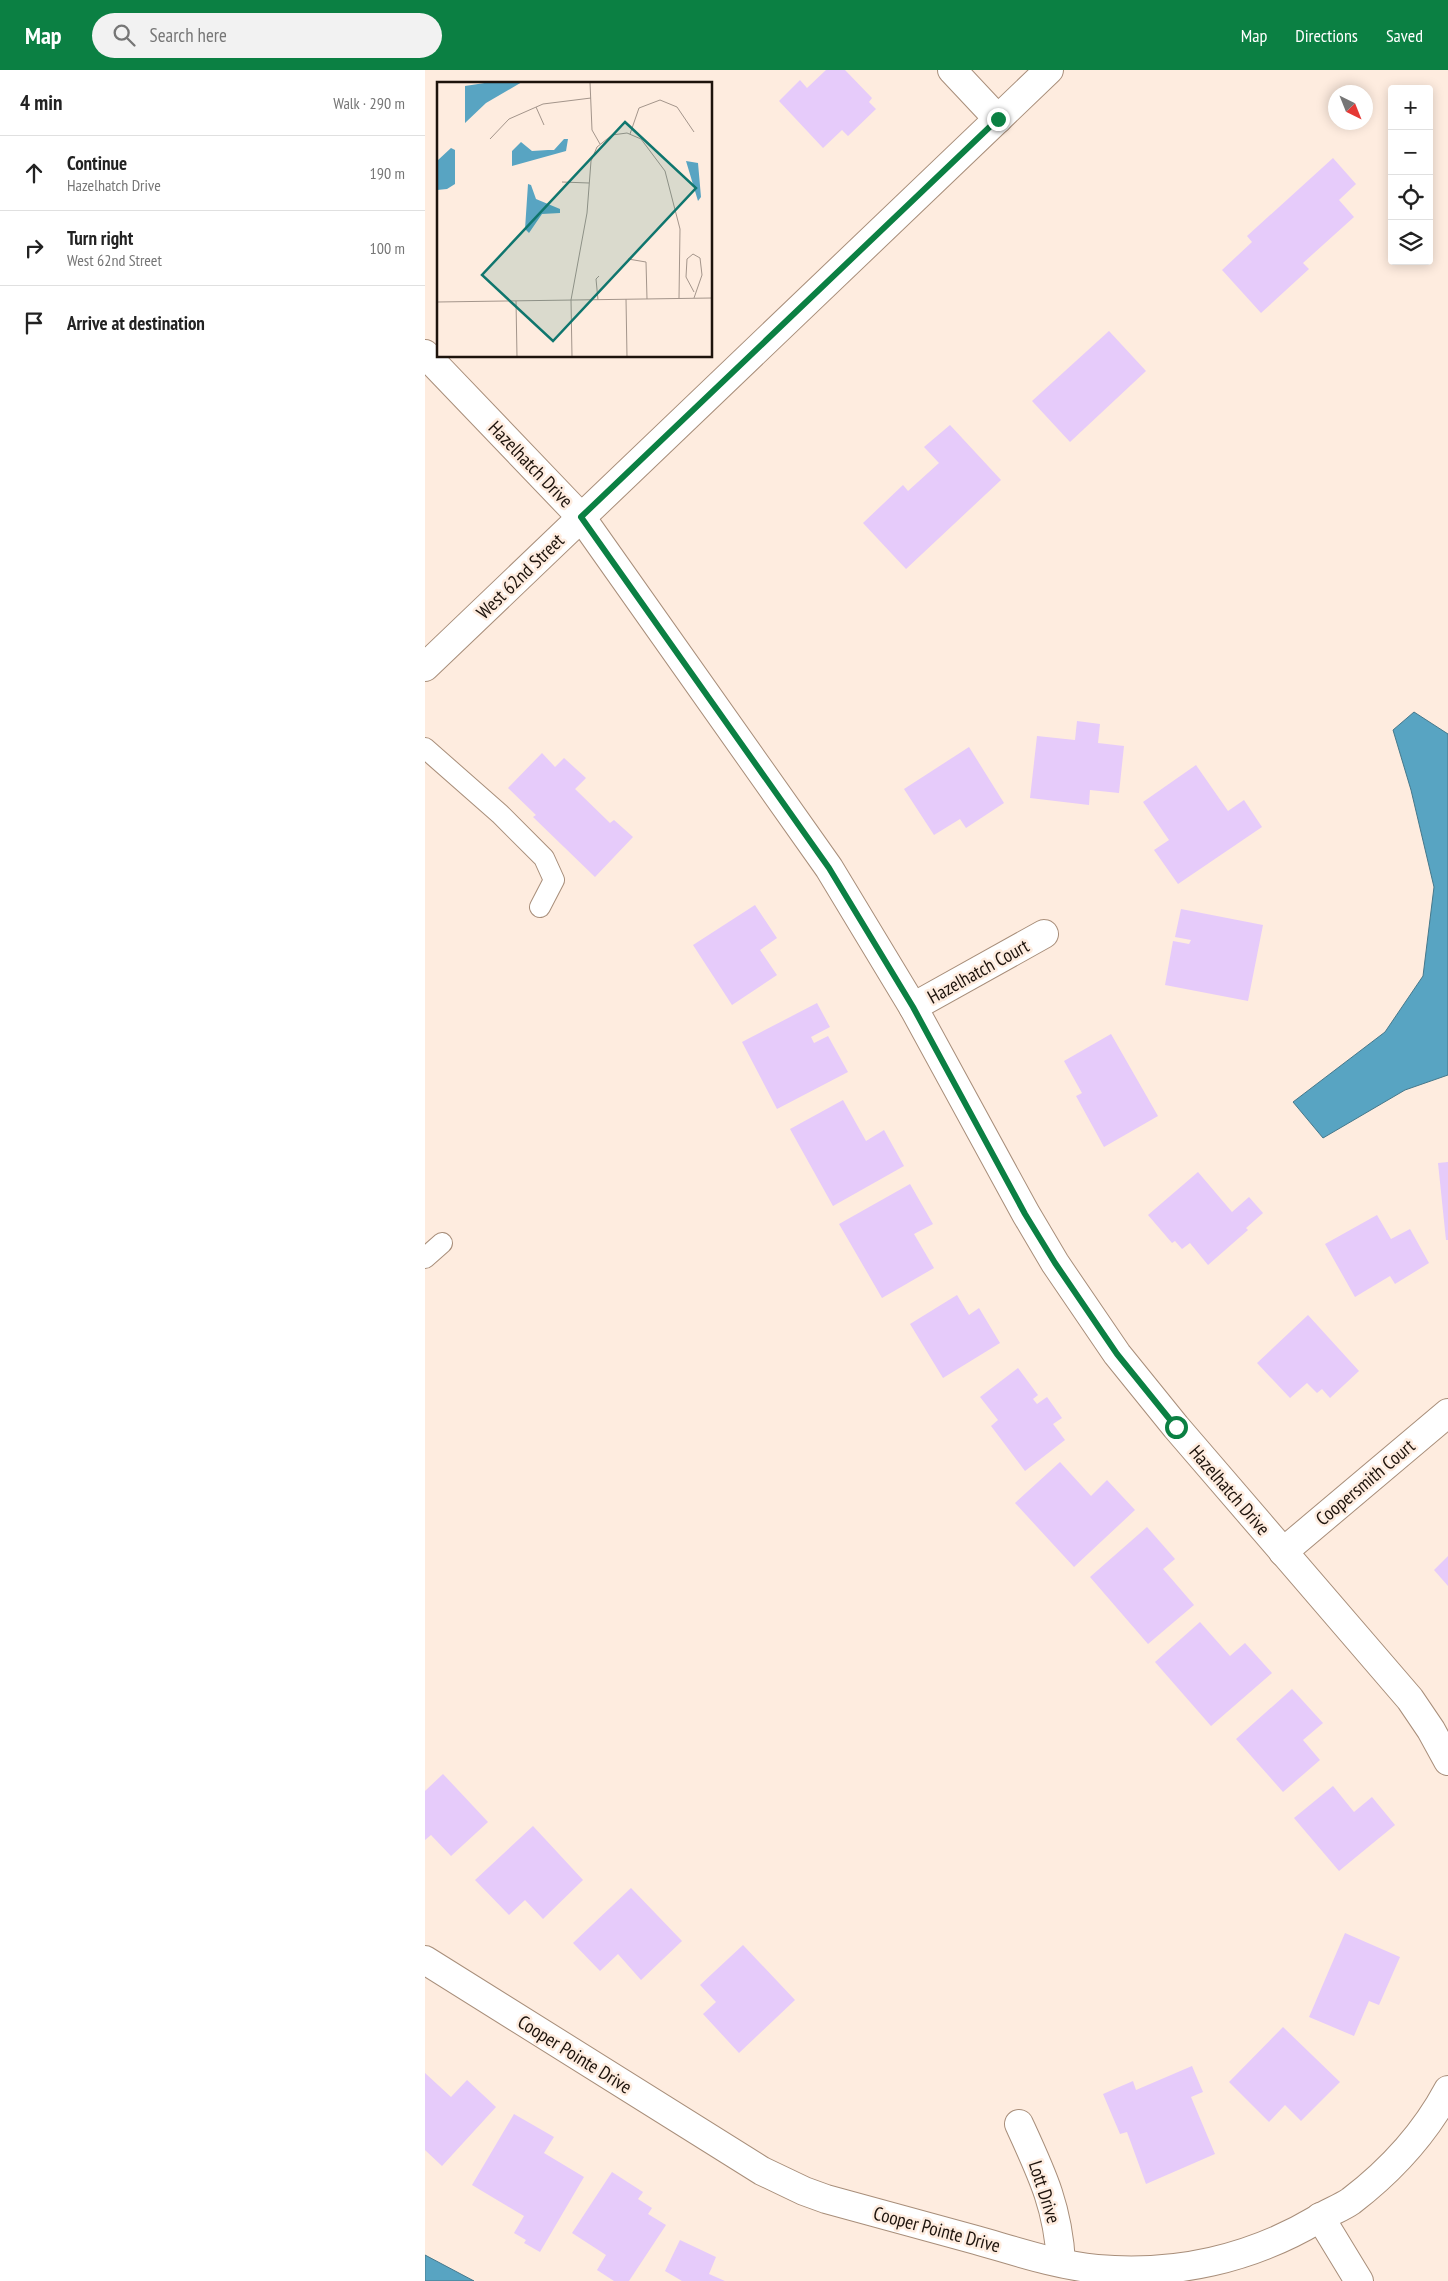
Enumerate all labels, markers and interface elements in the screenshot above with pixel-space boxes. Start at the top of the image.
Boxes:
search box [92,13,442,58]
text: Map [25,20,62,51]
icon: search [110,21,138,49]
text: Search here [150,23,227,47]
text: Map [1241,24,1267,47]
text: Directions [1295,24,1358,47]
text: Saved [1386,24,1423,47]
inset map [437,82,713,358]
north arrow [1328,85,1373,130]
map controls [1388,85,1433,265]
button: + [1388,85,1433,130]
text: 4 min [20,89,62,116]
text: Walk · 290 m [333,93,405,113]
route end [987,108,1010,131]
button: − [1388,130,1433,175]
text: Continue [67,151,127,175]
icon: ahead [20,159,48,187]
text: 190 m [370,163,405,183]
text: Hazelhatch Drive [67,175,161,195]
button: locate [1388,175,1433,220]
button: layers [1388,220,1433,265]
text: Turn right [67,226,133,250]
icon: right [20,234,48,262]
text: 100 m [370,238,405,258]
text: West 62nd Street [67,250,162,270]
icon: arrive [20,309,48,337]
text: Arrive at destination [67,311,205,335]
street label: Hazelhatch Drive [484,416,578,513]
street label: West 62nd Street [471,528,569,624]
street label: Hazelhatch Court [923,933,1034,1009]
route start [1165,1416,1188,1439]
street label: Coopersmith Court [1311,1433,1420,1530]
street label: Hazelhatch Drive [1184,1440,1276,1540]
street label: Cooper Pointe Drive [513,2009,637,2099]
street label: Lott Drive [1024,2158,1066,2226]
street label: Cooper Pointe Drive [871,2201,1003,2257]

